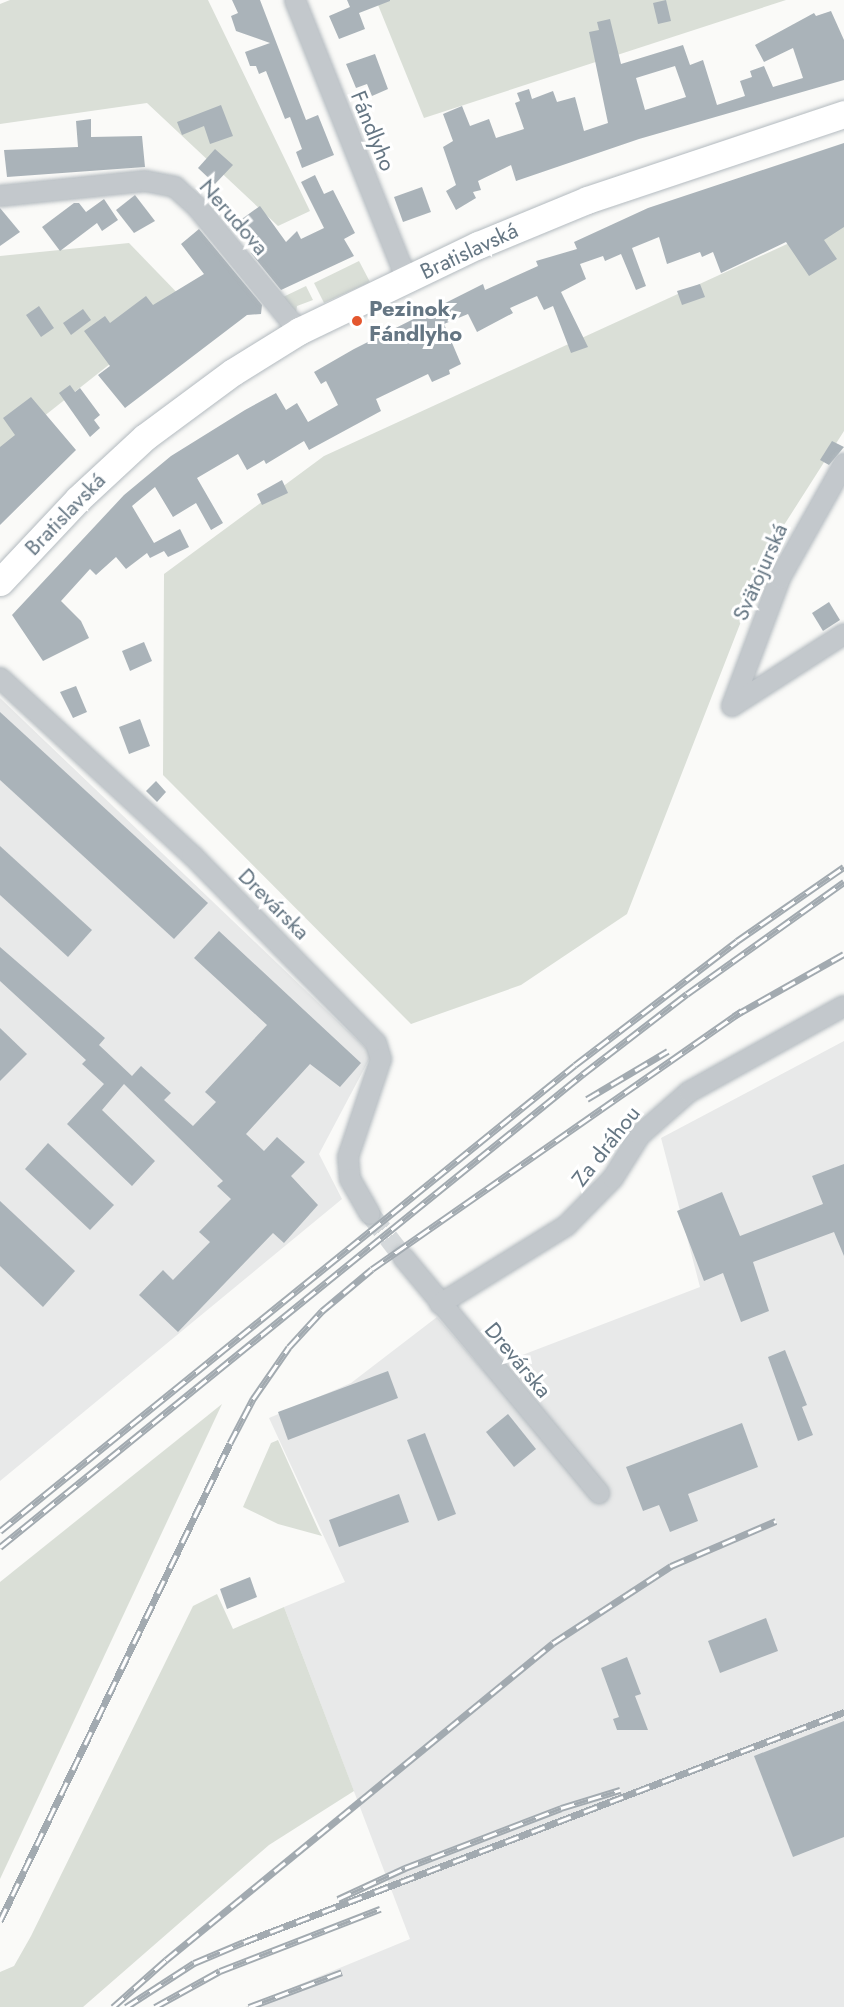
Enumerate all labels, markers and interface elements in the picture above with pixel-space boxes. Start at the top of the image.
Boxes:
street label: Fándlyho [345,87,401,175]
street label: Nerudova [194,174,274,260]
street label: Bratislavská [416,217,522,285]
place label: Pezinok, Fándlyho [369,295,462,346]
marker: Pezinok, Fándlyho [350,314,364,328]
street label: Bratislavská [19,467,111,561]
street label: Svätojurská [727,519,793,625]
street label: Drevárska [233,863,315,945]
street label: Za dráhou [566,1100,646,1192]
street label: Drevárska [479,1317,557,1403]

